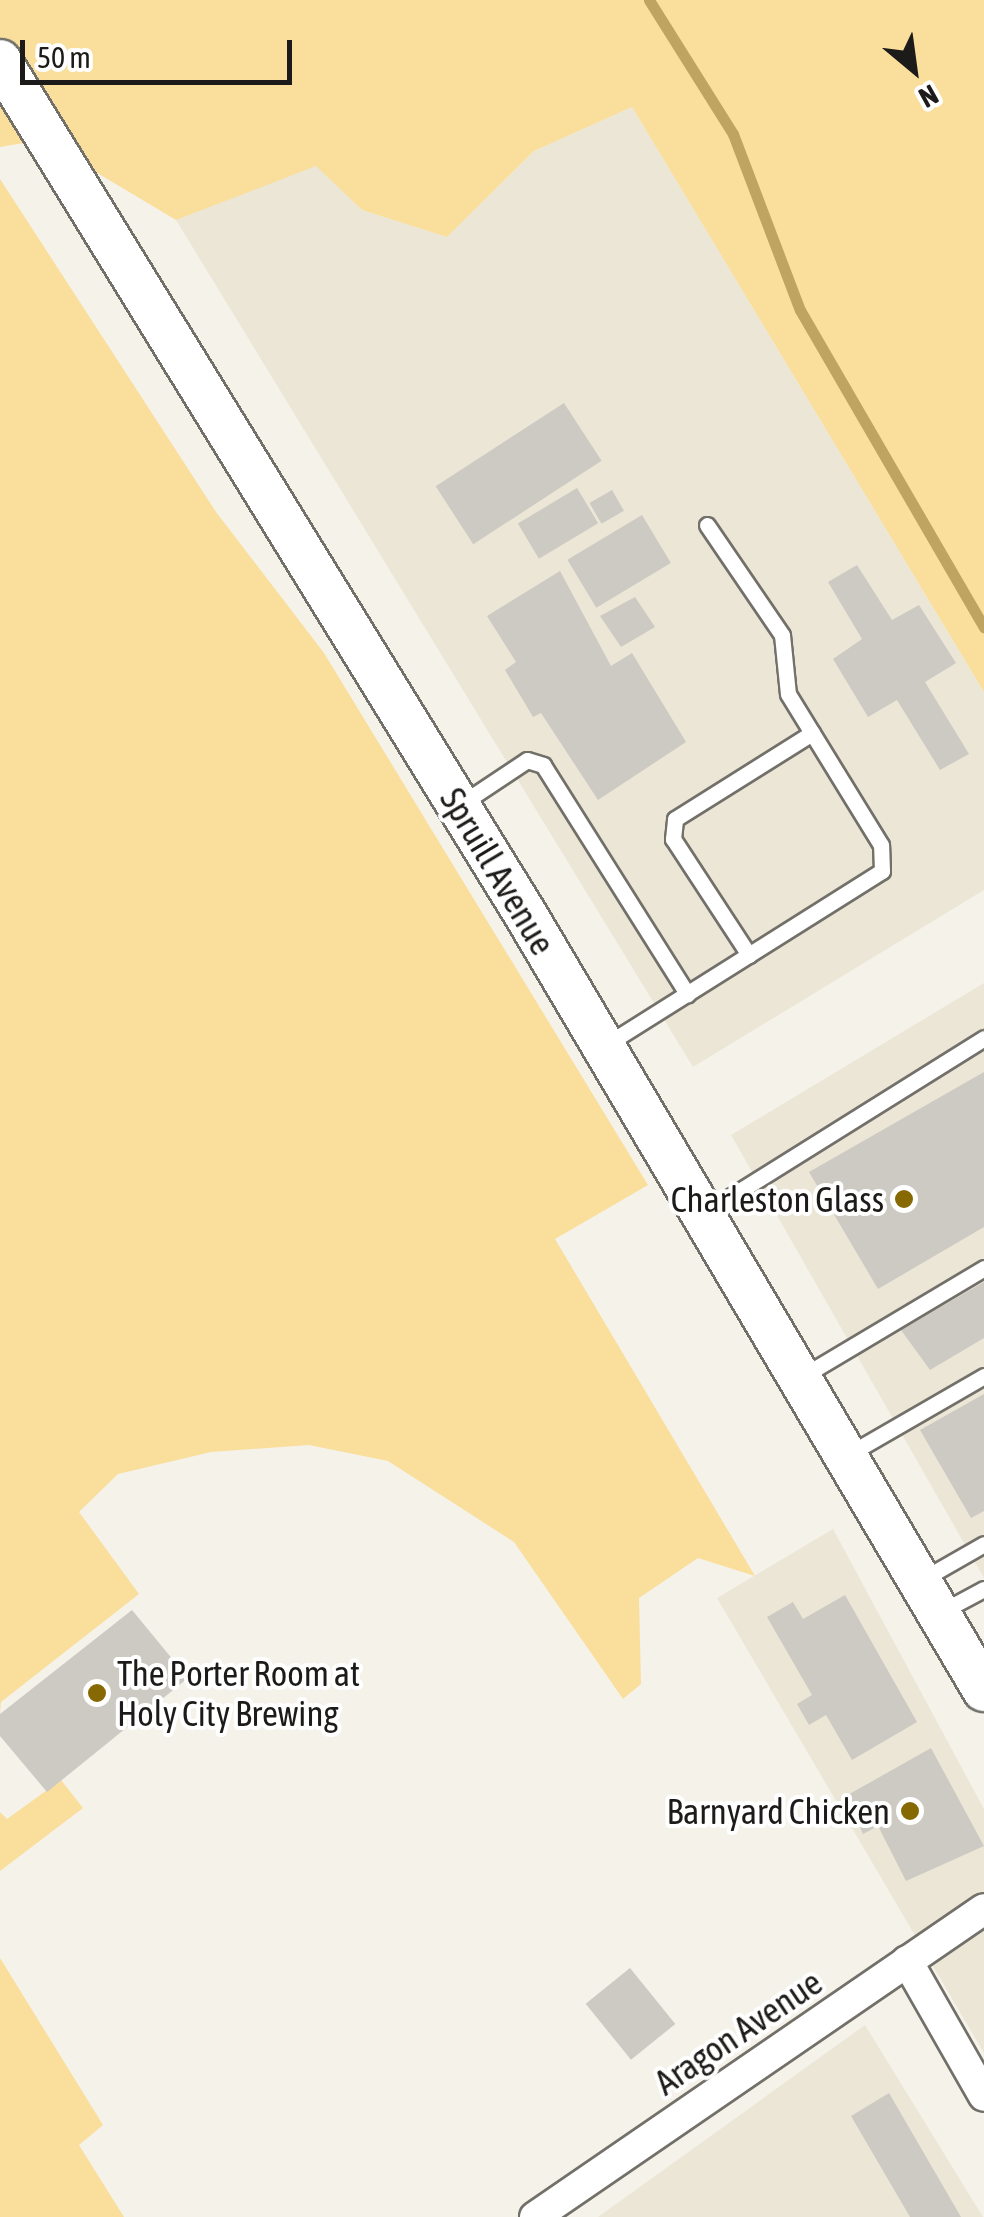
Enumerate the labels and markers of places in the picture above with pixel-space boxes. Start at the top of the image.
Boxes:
place label: Charleston Glass [671,1178,884,1220]
marker: Charleston Glass [893,1188,915,1210]
place label: The Porter Room at Holy City Brewing [117,1652,360,1734]
marker: The Porter Room at Holy City Brewing [86,1682,108,1704]
place label: Barnyard Chicken [666,1790,890,1832]
marker: Barnyard Chicken [899,1800,921,1822]

